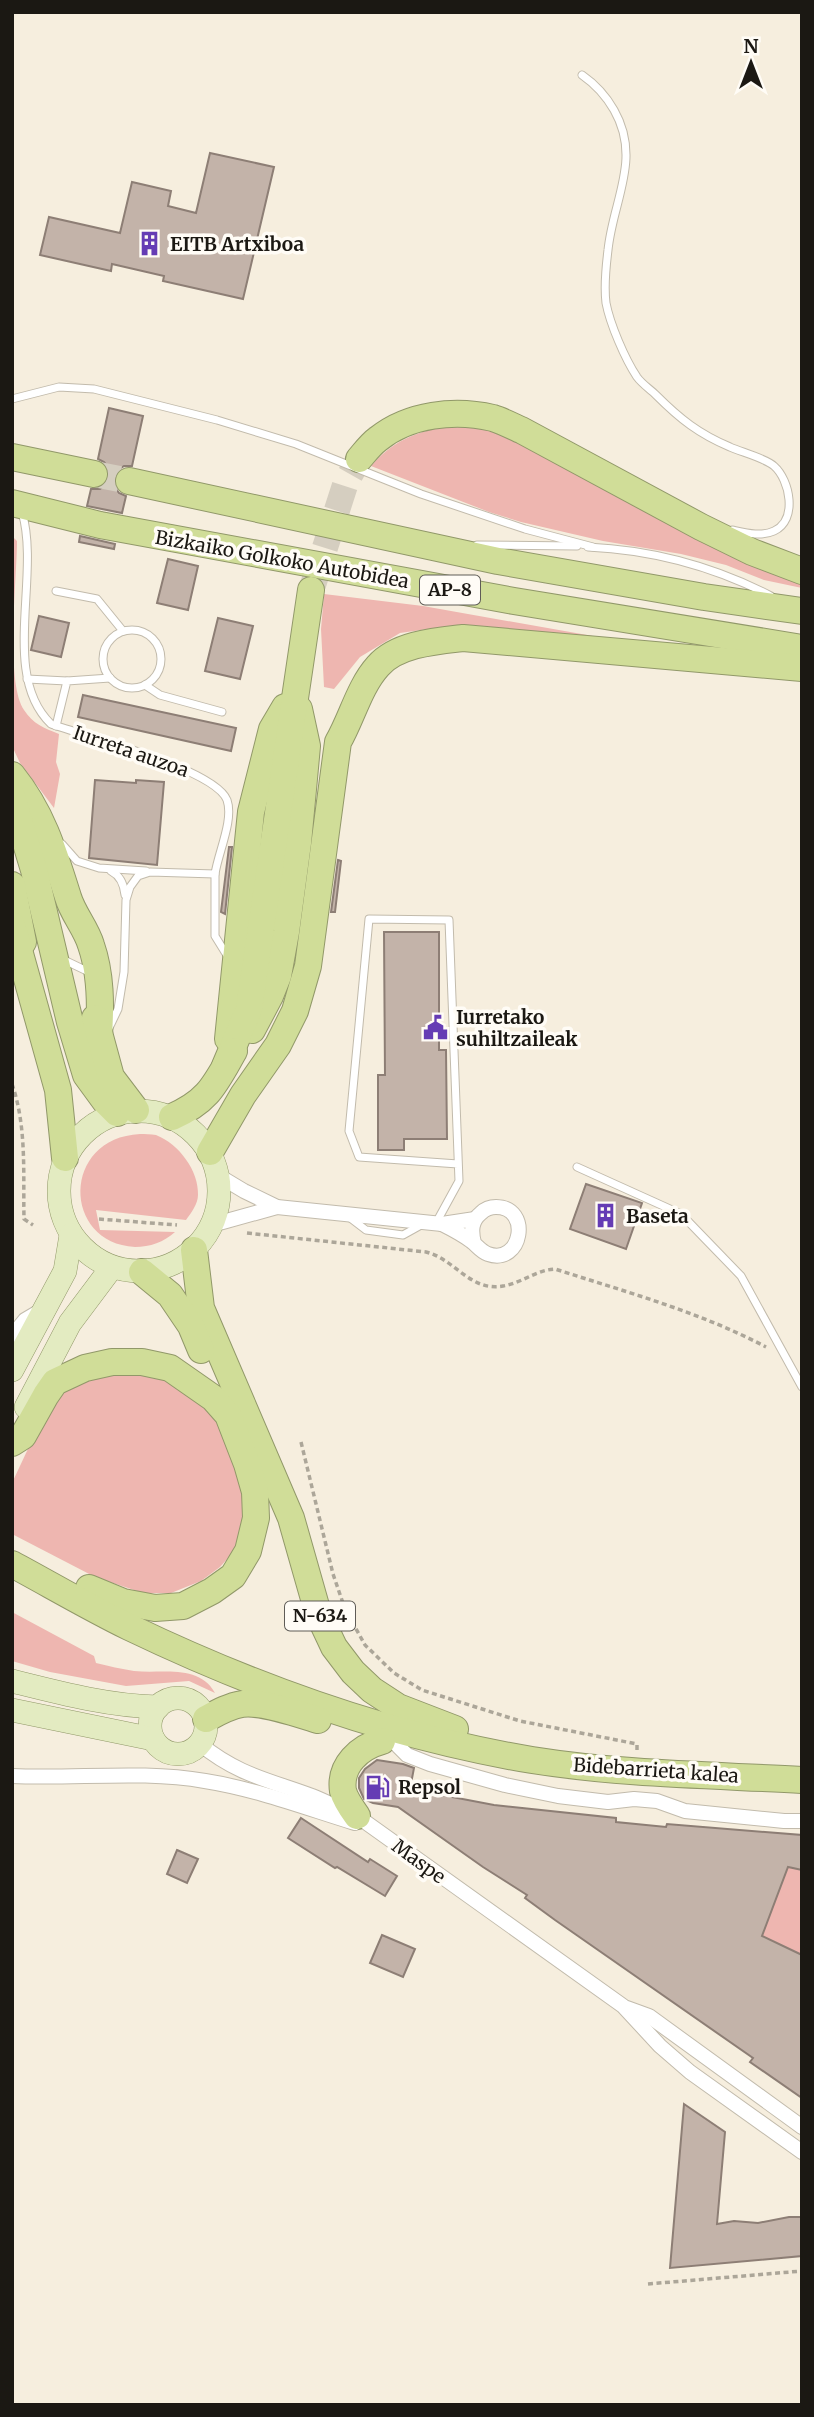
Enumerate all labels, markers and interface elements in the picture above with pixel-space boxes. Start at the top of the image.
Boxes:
north arrow [716,28,786,98]
text: N [743,34,759,58]
building icon: EITB Artxiboa [136,230,164,258]
place label: EITB Artxiboa [170,232,304,256]
street label: Bizkaiko Golkoko Autobidea [153,525,411,593]
road number: AP-8 [420,576,480,604]
street label: Iurreta auzoa [70,720,192,782]
place label: Iurretako suhiltzaileak [456,1005,578,1051]
public building icon: Iurretako suhiltzaileak [422,1014,450,1042]
building icon: Baseta [592,1202,620,1230]
place label: Baseta [626,1204,689,1228]
road number: N-634 [285,1602,355,1630]
street label: Bidebarrieta kalea [572,1752,740,1788]
fuel station icon: Repsol [364,1773,392,1801]
place label: Repsol [398,1775,461,1799]
street label: Maspe [388,1834,451,1889]

